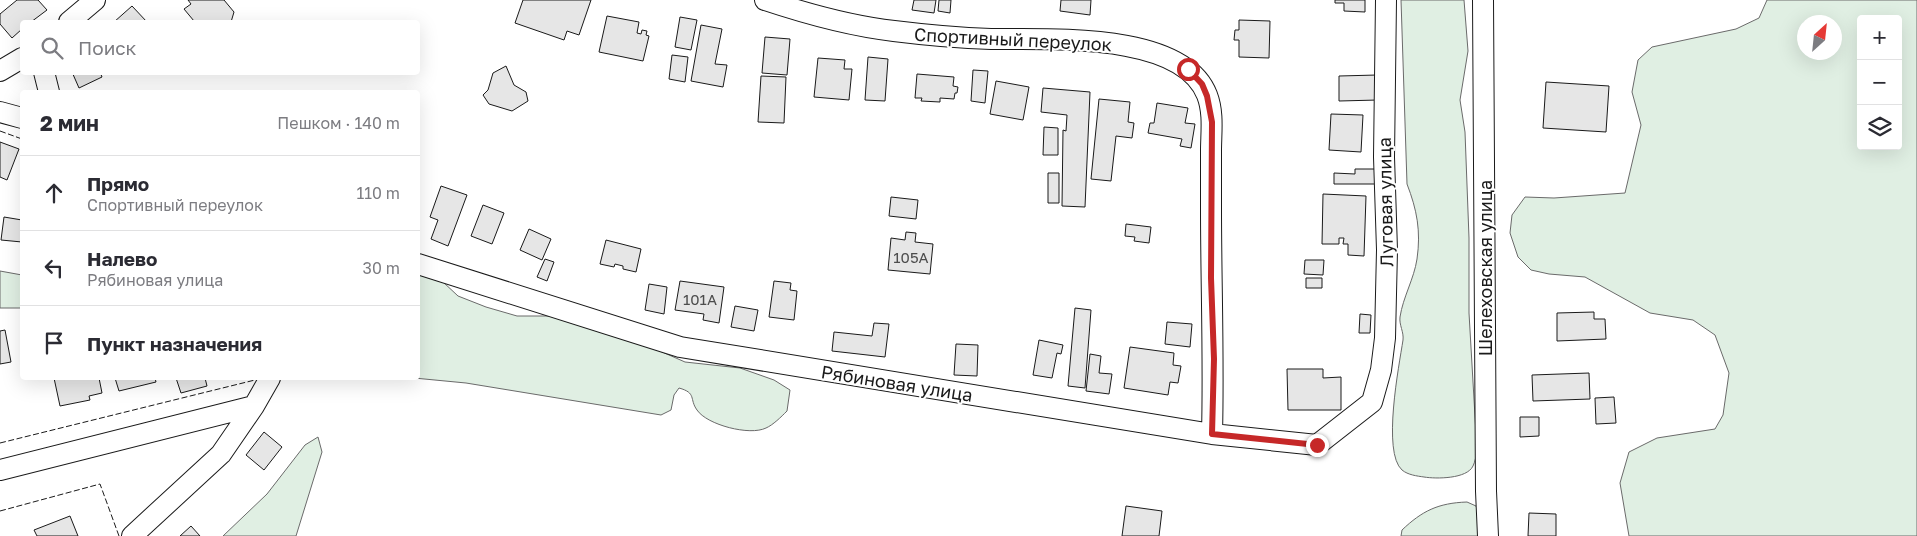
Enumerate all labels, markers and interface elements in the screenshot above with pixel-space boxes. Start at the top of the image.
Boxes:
north arrow [1797,15,1842,60]
map controls [1857,15,1902,150]
button: + [1857,15,1902,60]
search box [20,20,420,75]
street label: Спортивный переулок [914,23,1112,55]
icon: search [38,34,66,62]
text: Поиск [78,36,137,59]
route start [1177,58,1200,81]
button: − [1857,60,1902,105]
button: layers [1857,105,1902,150]
text: 2 мин [40,110,99,136]
text: Пешком · 140 m [277,113,400,133]
street label: Луговая улица [1373,137,1397,267]
text: Прямо [87,172,149,195]
icon: ahead [40,179,68,207]
street label: Шелеховская улица [1474,180,1496,356]
text: 110 m [356,183,400,203]
text: Спортивный переулок [87,195,263,215]
text: Налево [87,247,157,270]
house number: 105А [893,248,929,266]
icon: left [40,254,68,282]
text: 30 m [363,258,400,278]
text: Рябиновая улица [87,270,223,290]
house number: 101А [683,290,717,308]
icon: arrive [40,329,68,357]
text: Пункт назначения [87,332,262,355]
street label: Рябиновая улица [820,360,974,406]
route end [1306,434,1329,457]

